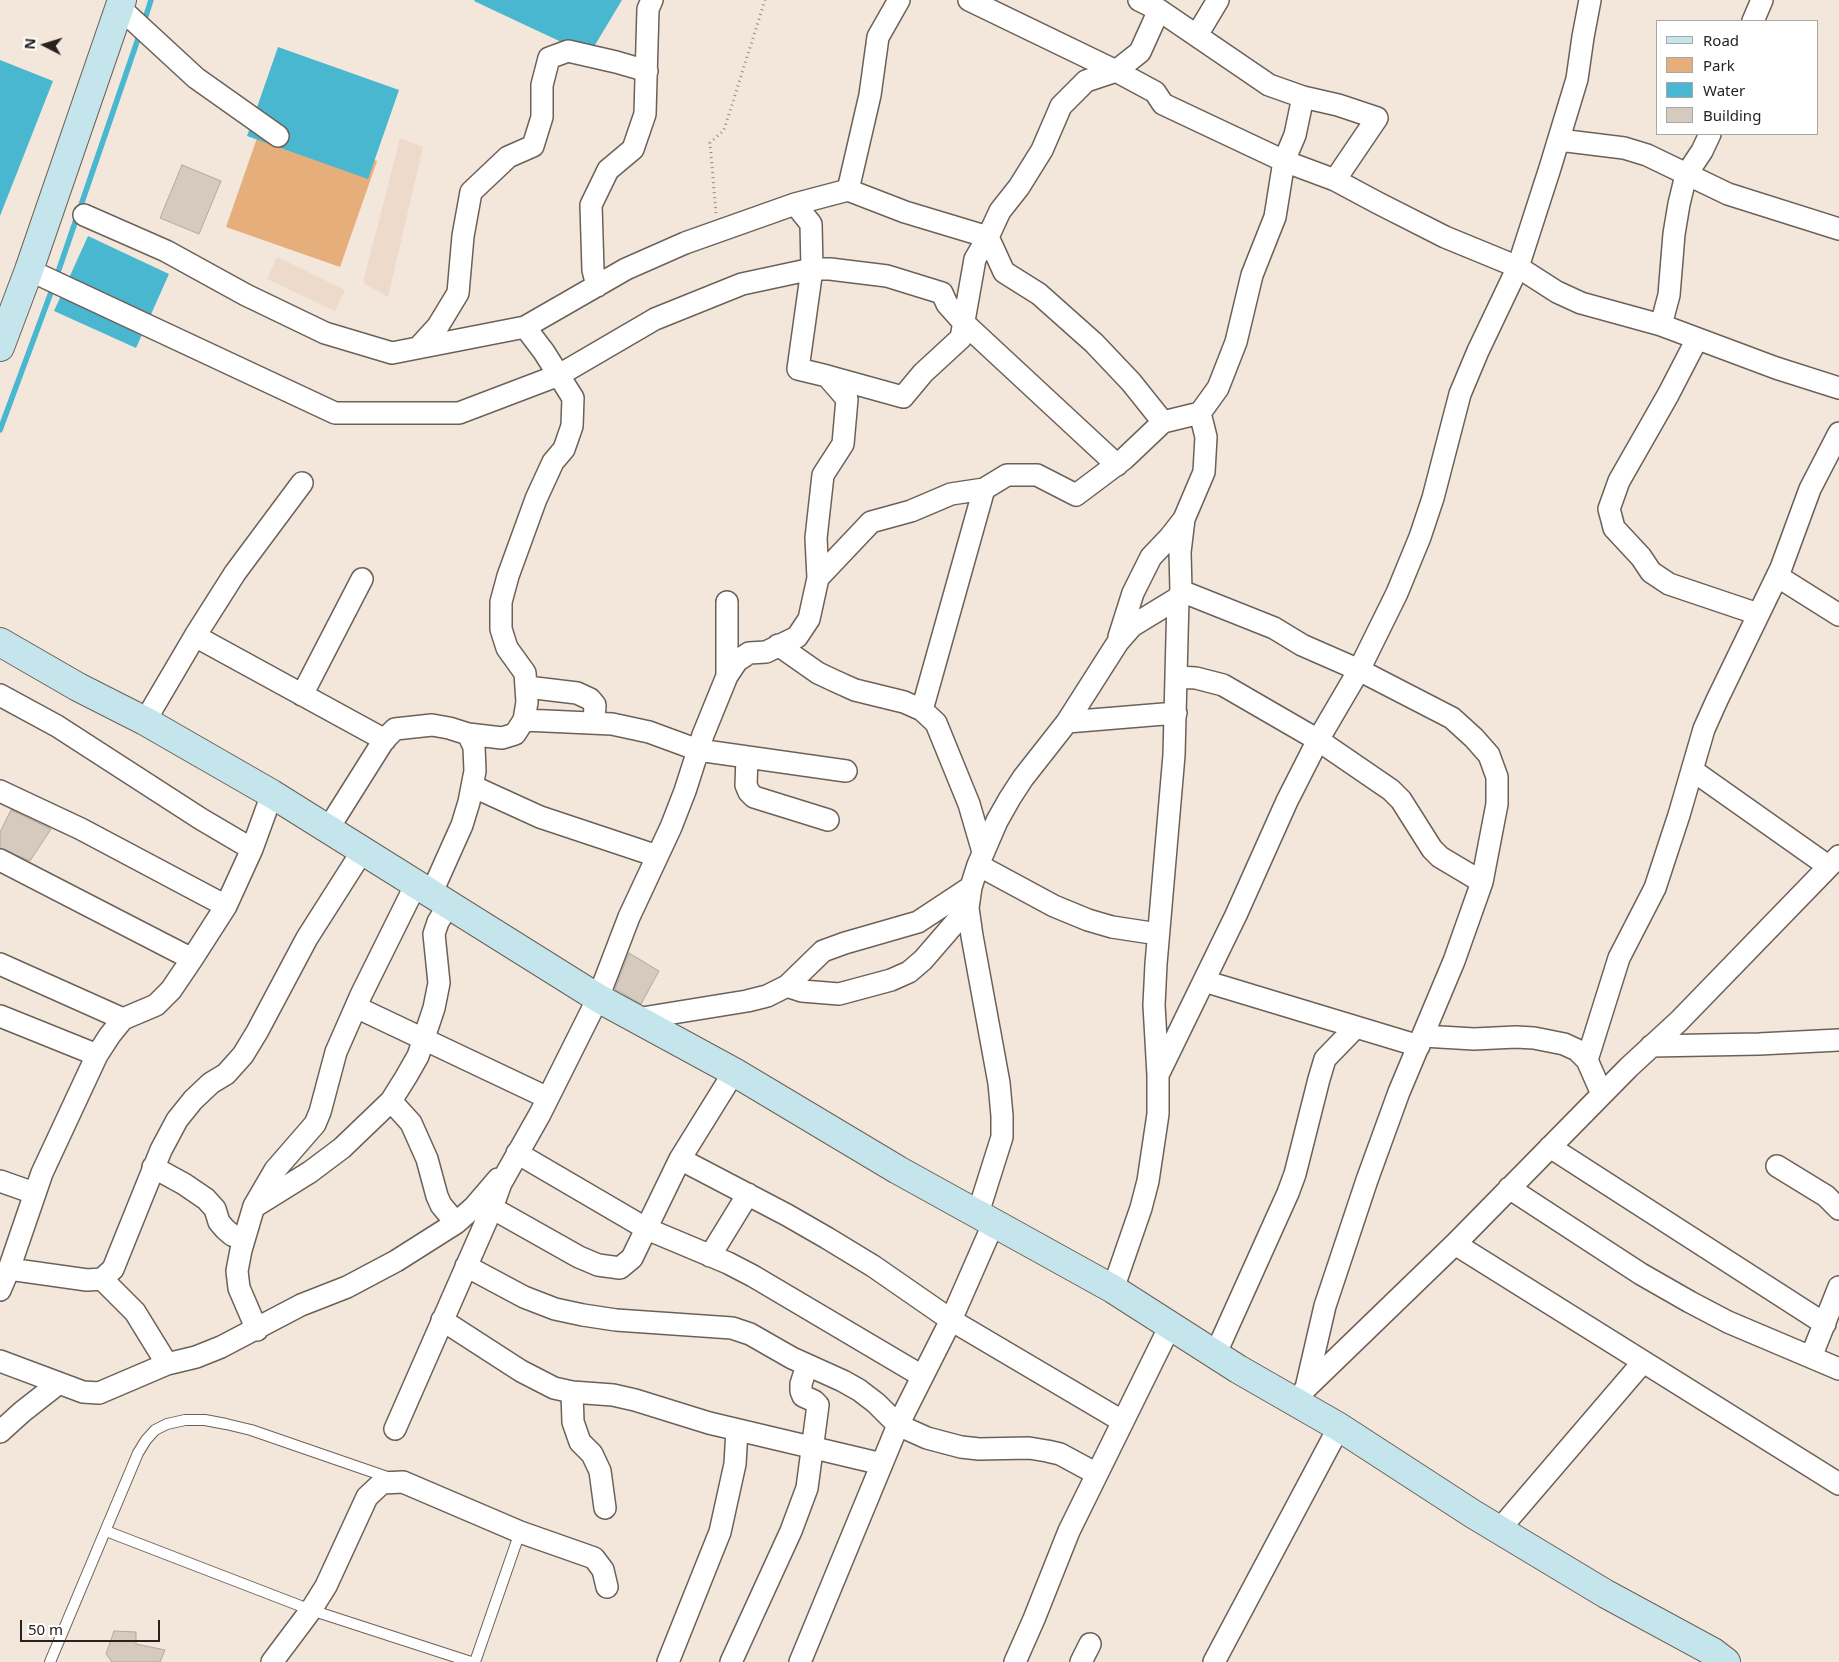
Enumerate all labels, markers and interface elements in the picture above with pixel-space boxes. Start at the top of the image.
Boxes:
north arrow [20,20,70,70]
legend [1656,20,1819,135]
text: Road [1703,30,1739,50]
text: N [20,37,40,50]
text: Park [1703,55,1735,75]
text: Water [1703,80,1745,100]
text: Building [1703,105,1761,125]
scale bar [22,1610,162,1642]
text: 50 m [28,1619,63,1639]

